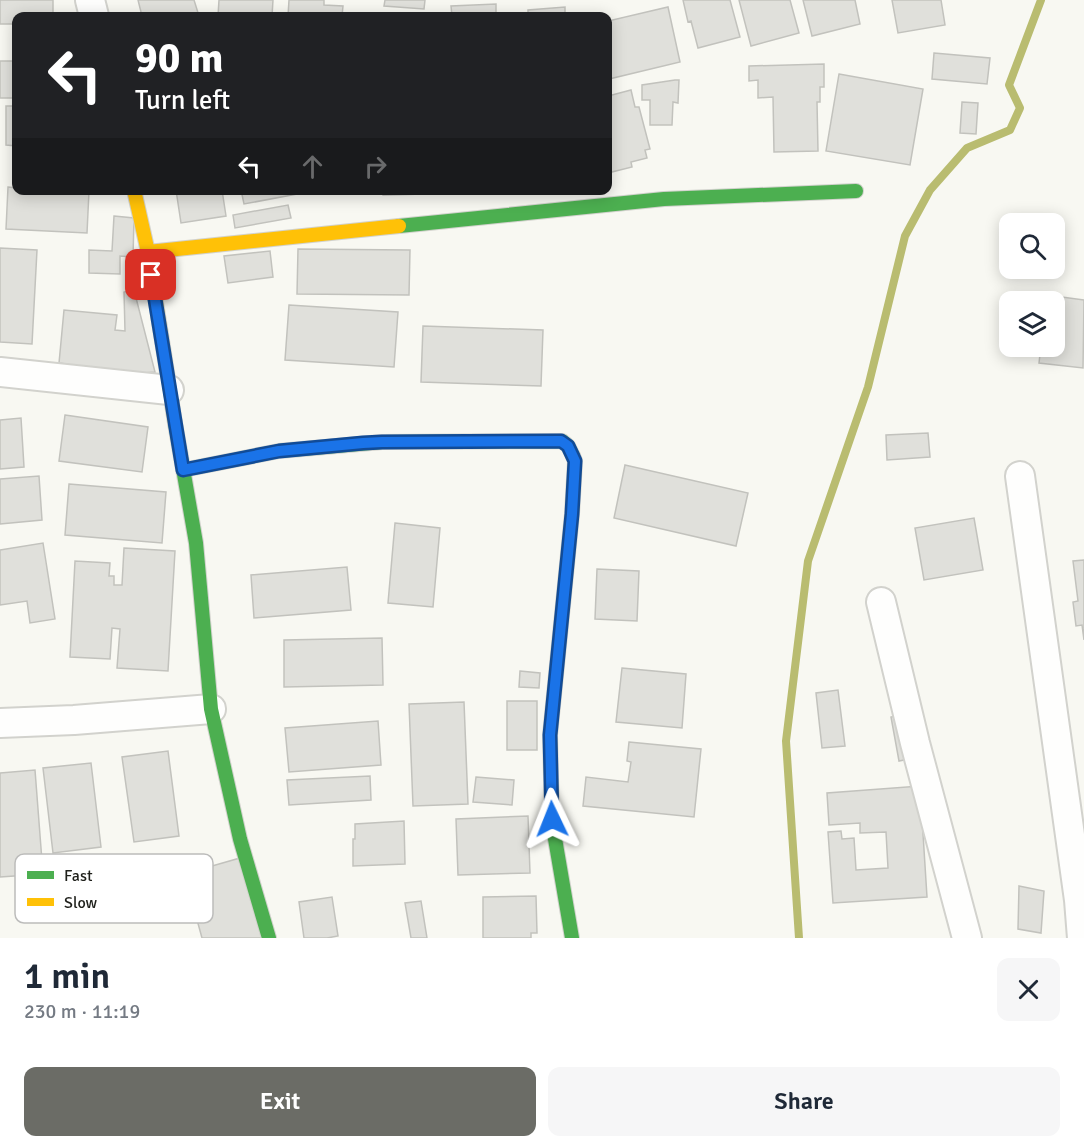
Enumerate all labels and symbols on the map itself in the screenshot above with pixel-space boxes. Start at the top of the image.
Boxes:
pin [125,249,176,300]
position arrow [520,787,584,851]
legend [15,854,213,923]
text: Fast [64,866,93,886]
text: Slow [64,893,98,913]

